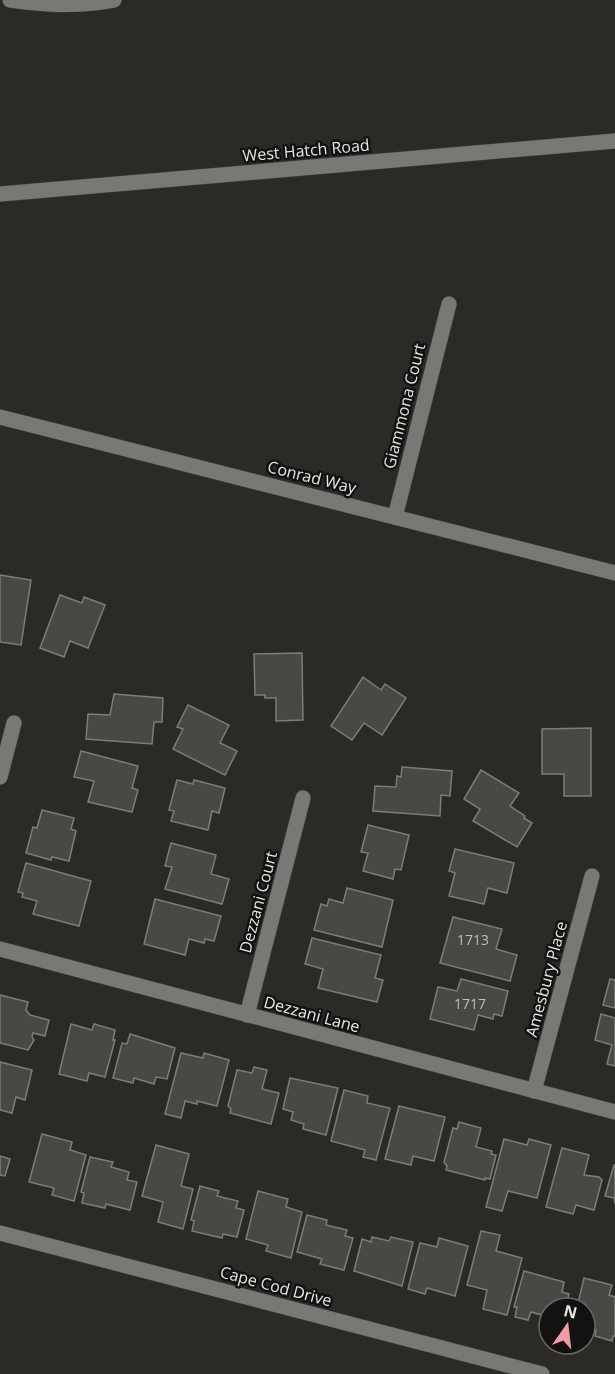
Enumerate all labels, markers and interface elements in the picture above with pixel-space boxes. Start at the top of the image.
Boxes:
street label: West Hatch Road [242,133,370,167]
street label: Giammona Court [378,341,430,471]
street label: Conrad Way [265,455,360,499]
street label: Dezzani Court [234,849,282,955]
street label: Amesbury Place [520,919,572,1039]
house number: 1713 [457,930,489,949]
street label: Dezzani Lane [262,991,362,1037]
house number: 1717 [454,994,486,1013]
street label: Cape Cod Drive [218,1261,334,1311]
north arrow [537,1296,597,1356]
text: N [562,1299,580,1324]

